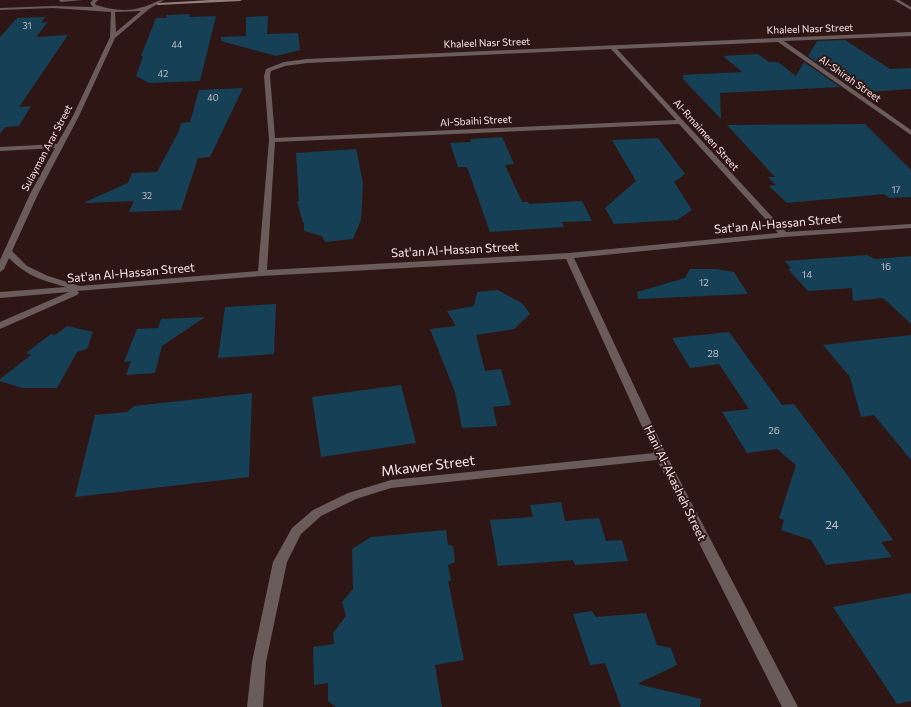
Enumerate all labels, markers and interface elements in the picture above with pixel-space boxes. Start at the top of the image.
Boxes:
house number: 31 [23,21,31,31]
street label: Khaleel Nasr Street [766,21,854,37]
street label: Khaleel Nasr Street [443,35,531,51]
house number: 44 [172,40,182,50]
street label: Al-Shirah Street [817,53,883,105]
house number: 42 [158,69,168,79]
house number: 40 [207,93,219,103]
street label: Al-Rmaimeen Street [671,97,741,173]
street label: Sulayman Arar Street [19,103,75,193]
street label: Al-Sbaihi Street [440,113,512,129]
house number: 17 [892,185,900,195]
house number: 32 [142,191,152,201]
street label: Sat'an Al-Hassan Street [714,211,842,237]
street label: Sat'an Al-Hassan Street [391,239,519,261]
street label: Sat'an Al-Hassan Street [67,260,195,286]
house number: 16 [881,261,891,273]
house number: 14 [802,269,812,281]
house number: 12 [699,277,709,289]
house number: 28 [707,348,719,360]
street label: Hani Al-Akasheh Street [641,423,709,543]
house number: 26 [768,425,780,437]
street label: Mkawer Street [380,452,476,480]
house number: 24 [825,518,839,532]

